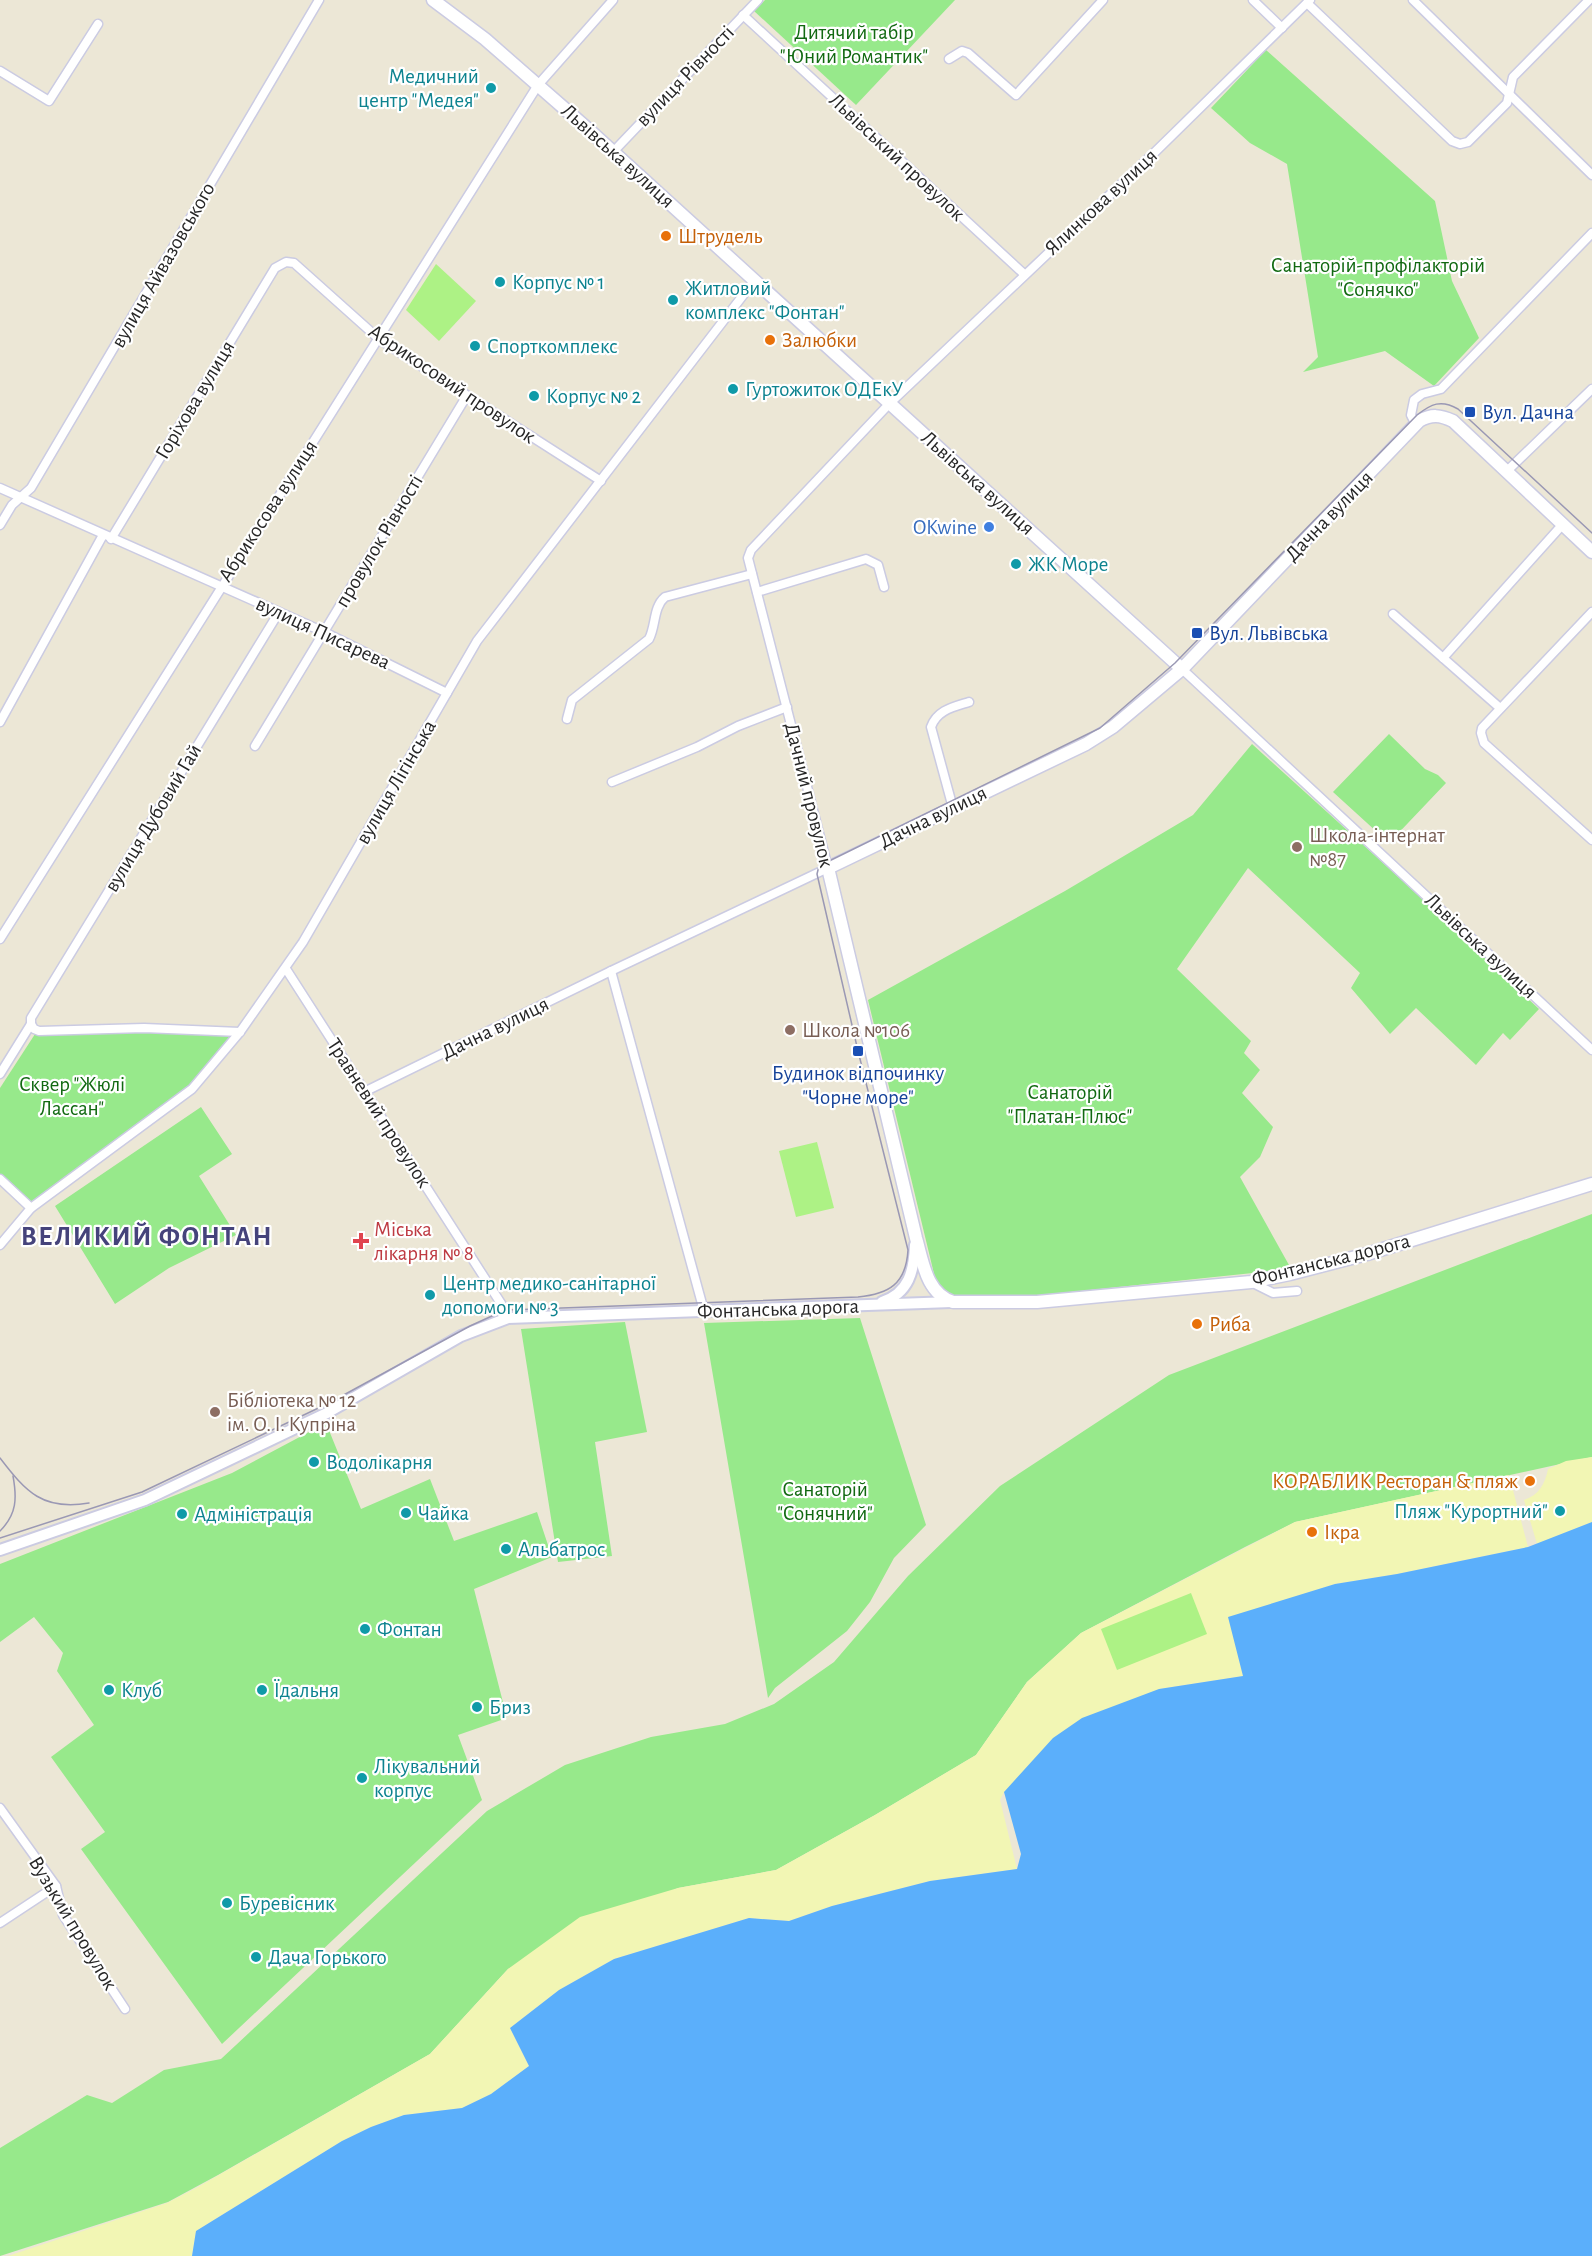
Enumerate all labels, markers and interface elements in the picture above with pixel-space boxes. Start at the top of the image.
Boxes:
street label: вулиця Рівності [632,22,738,130]
park label: Дитячий табір "Юний Романтик" [780,22,928,67]
place label: Медичний центр "Медея" [358,66,479,111]
marker: Медичний центр "Медея" [484,81,498,95]
street label: Львівський провулок [825,89,969,225]
street label: Львівська вулиця [557,100,679,212]
street label: Ялинкова вулиця [1041,145,1161,259]
street label: вулиця Айвазовського [107,179,219,351]
place label: Штрудель [678,226,762,247]
marker: Штрудель [659,229,673,243]
park label: Санаторій-профілакторій "Сонячко" [1271,255,1485,300]
place label: Корпус № 1 [512,272,605,293]
marker: Корпус № 1 [493,275,507,289]
place label: Житловий комплекс "Фонтан" [685,278,845,323]
marker: Житловий комплекс "Фонтан" [666,293,680,307]
street label: Абрикосовий провулок [365,320,539,448]
place label: Залюбки [782,330,857,351]
marker: Залюбки [763,333,777,347]
place label: Спорткомплекс [487,336,618,357]
street label: Горіхова вулиця [151,337,239,463]
marker: Спорткомплекс [468,339,482,353]
place label: Гуртожиток ОДЕкУ [745,379,903,400]
marker: Гуртожиток ОДЕкУ [726,382,740,396]
place label: Корпус № 2 [546,386,641,407]
marker: Корпус № 2 [527,389,541,403]
place label: Вул. Дачна [1482,402,1574,423]
marker: Вул. Дачна [1463,405,1477,419]
street label: Львівська вулиця [917,427,1039,539]
street label: Абрикосова вулиця [214,436,322,586]
street label: Дачна вулиця [1281,467,1377,565]
street label: провулок Рівності [331,471,427,611]
place label: OKwine [913,517,977,538]
marker: OKwine [982,520,996,534]
place label: ЖК Море [1028,554,1108,575]
marker: ЖК Море [1009,557,1023,571]
street label: вулиця Писарева [253,593,394,673]
place label: Вул. Львівська [1209,623,1329,644]
marker: Вул. Львівська [1190,626,1204,640]
street label: вулиця Лігінська [352,716,440,848]
street label: Дачний провулок [781,720,837,870]
street label: вулиця Дубовий Гай [101,740,205,896]
street label: Дачна вулиця [876,782,990,852]
place label: Школа-інтернат №87 [1309,825,1445,870]
marker: Школа-інтернат №87 [1290,840,1304,854]
street label: Львівська вулиця [1421,889,1541,1003]
street label: Дачна вулиця [438,993,552,1063]
place label: Школа №106 [802,1020,910,1041]
marker: Школа №106 [783,1023,797,1037]
street label: Травневий провулок [323,1035,435,1192]
marker: Будинок відпочинку "Чорне море" [851,1044,865,1058]
place label: Будинок відпочинку "Чорне море" [772,1063,944,1108]
park label: Сквер "Жюлі Лассан" [19,1074,125,1119]
park label: Санаторій "Платан-Плюс" [1008,1082,1132,1127]
place label: Міська лікарня № 8 [374,1219,474,1264]
district label: ВЕЛИКИЙ ФОНТАН [21,1222,273,1250]
street label: Фонтанська дорога [1250,1230,1413,1290]
marker: Міська лікарня № 8 [352,1232,370,1250]
place label: Центр медико-санітарної допомоги № 3 [442,1273,656,1318]
marker: Центр медико-санітарної допомоги № 3 [423,1288,437,1302]
street label: Фонтанська дорога [697,1296,860,1322]
place label: Риба [1209,1314,1251,1335]
marker: Риба [1190,1317,1204,1331]
place label: Бібліотека № 12 ім. О. І. Купріна [227,1390,357,1435]
marker: Бібліотека № 12 ім. О. І. Купріна [208,1405,222,1419]
place label: Водолікарня [326,1452,433,1473]
marker: Водолікарня [307,1455,321,1469]
place label: КОРАБЛИК Ресторан & пляж [1272,1471,1518,1492]
marker: КОРАБЛИК Ресторан & пляж [1523,1474,1537,1488]
park label: Санаторій "Сонячний" [777,1479,873,1524]
place label: Пляж "Курортний" [1394,1501,1548,1522]
place label: Чайка [418,1503,469,1524]
place label: Адміністрація [194,1504,312,1525]
marker: Пляж "Курортний" [1553,1504,1567,1518]
marker: Чайка [399,1506,413,1520]
marker: Адміністрація [175,1507,189,1521]
place label: Ікра [1324,1522,1360,1543]
marker: Ікра [1305,1525,1319,1539]
place label: Альбатрос [518,1539,606,1560]
marker: Альбатрос [499,1542,513,1556]
place label: Фонтан [377,1619,442,1640]
marker: Фонтан [358,1622,372,1636]
place label: Їдальня [274,1679,339,1701]
place label: Клуб [121,1680,162,1701]
marker: Клуб [102,1683,116,1697]
marker: Їдальня [255,1683,269,1697]
place label: Бриз [489,1697,531,1718]
marker: Бриз [470,1700,484,1714]
place label: Лікувальний корпус [374,1756,481,1801]
marker: Лікувальний корпус [355,1771,369,1785]
street label: Вузький провулок [25,1852,121,1994]
place label: Буревісник [239,1893,335,1914]
marker: Буревісник [220,1896,234,1910]
place label: Дача Горького [268,1947,387,1968]
marker: Дача Горького [249,1950,263,1964]

